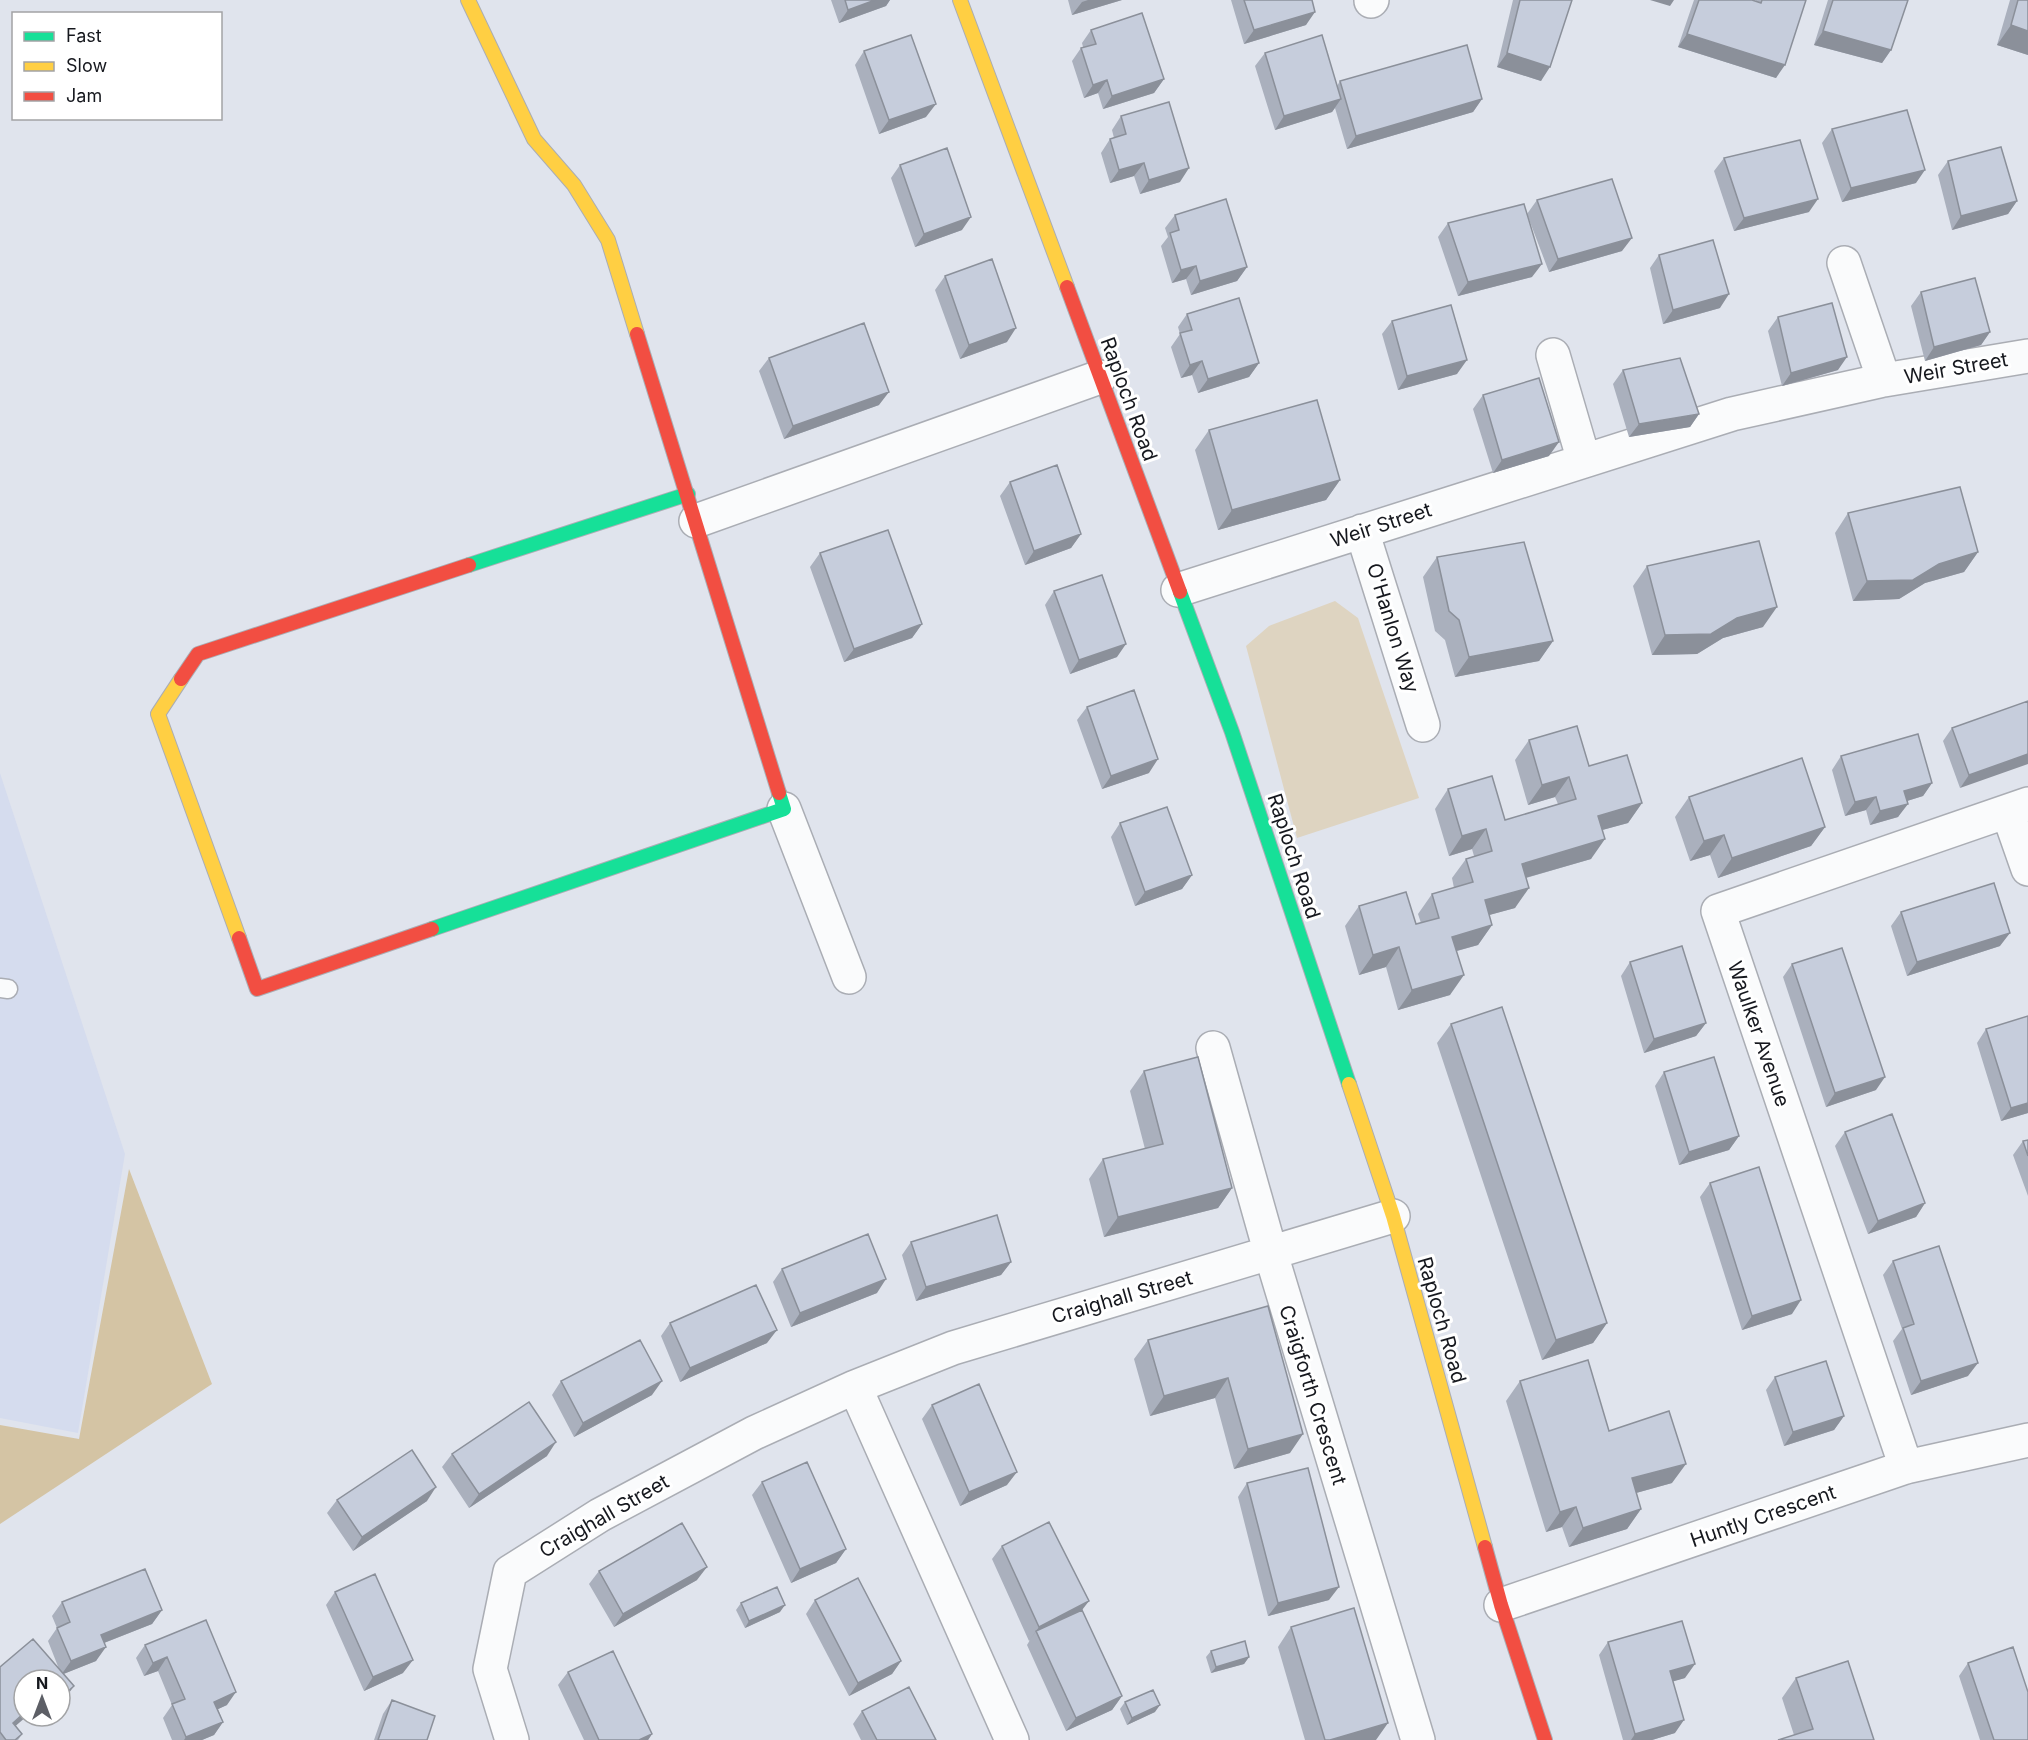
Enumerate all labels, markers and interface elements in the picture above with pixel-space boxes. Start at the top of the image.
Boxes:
legend [12,12,222,120]
text: Fast [66,25,102,46]
text: Slow [66,55,107,76]
text: Jam [66,85,102,106]
street label: Raploch Road [1095,334,1163,464]
street label: Weir Street [1902,347,2010,389]
street label: Weir Street [1327,497,1435,553]
street label: O'Hanlon Way [1362,560,1424,696]
street label: Raploch Road [1262,790,1326,922]
street label: Waulker Avenue [1723,958,1795,1110]
street label: Raploch Road [1413,1254,1471,1386]
street label: Craighall Street [1049,1265,1196,1329]
street label: Craigforth Crescent [1274,1302,1352,1488]
street label: Craighall Street [535,1469,673,1563]
street label: Huntly Crescent [1687,1480,1839,1552]
north arrow [12,1668,72,1728]
text: N [36,1673,48,1693]

